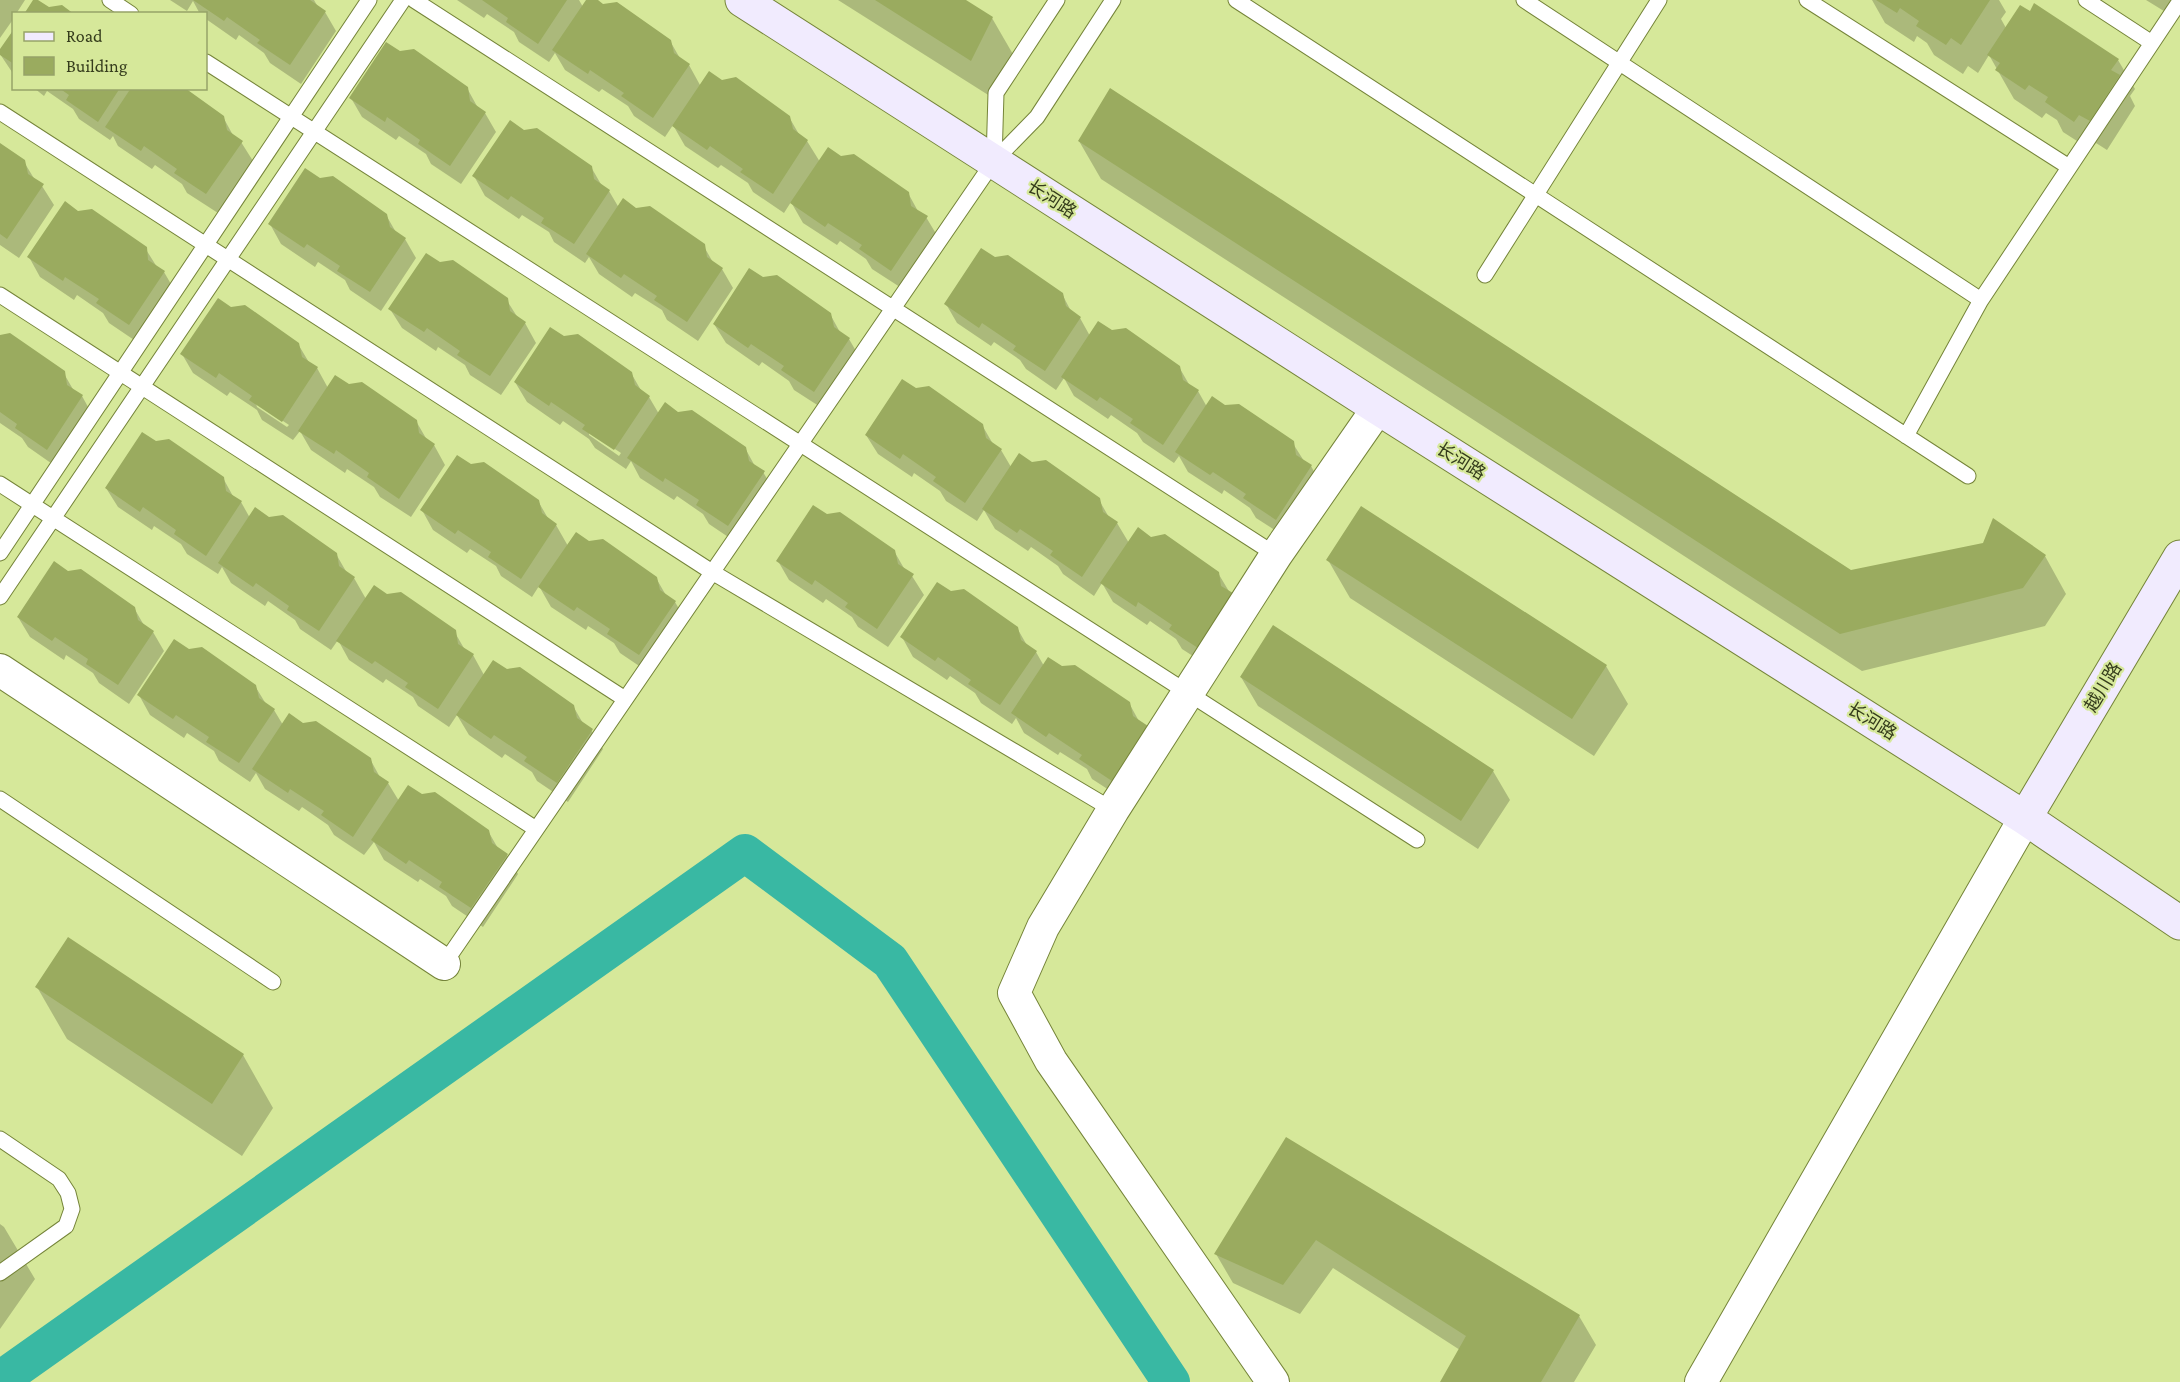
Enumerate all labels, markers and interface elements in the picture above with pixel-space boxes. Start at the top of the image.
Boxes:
legend [12,12,207,90]
text: Road [66,26,103,46]
text: Building [66,56,128,76]
street label: 长河路 [1024,176,1080,222]
street label: 长河路 [1433,438,1489,484]
street label: 越川路 [2081,659,2125,715]
street label: 长河路 [1844,698,1900,744]

